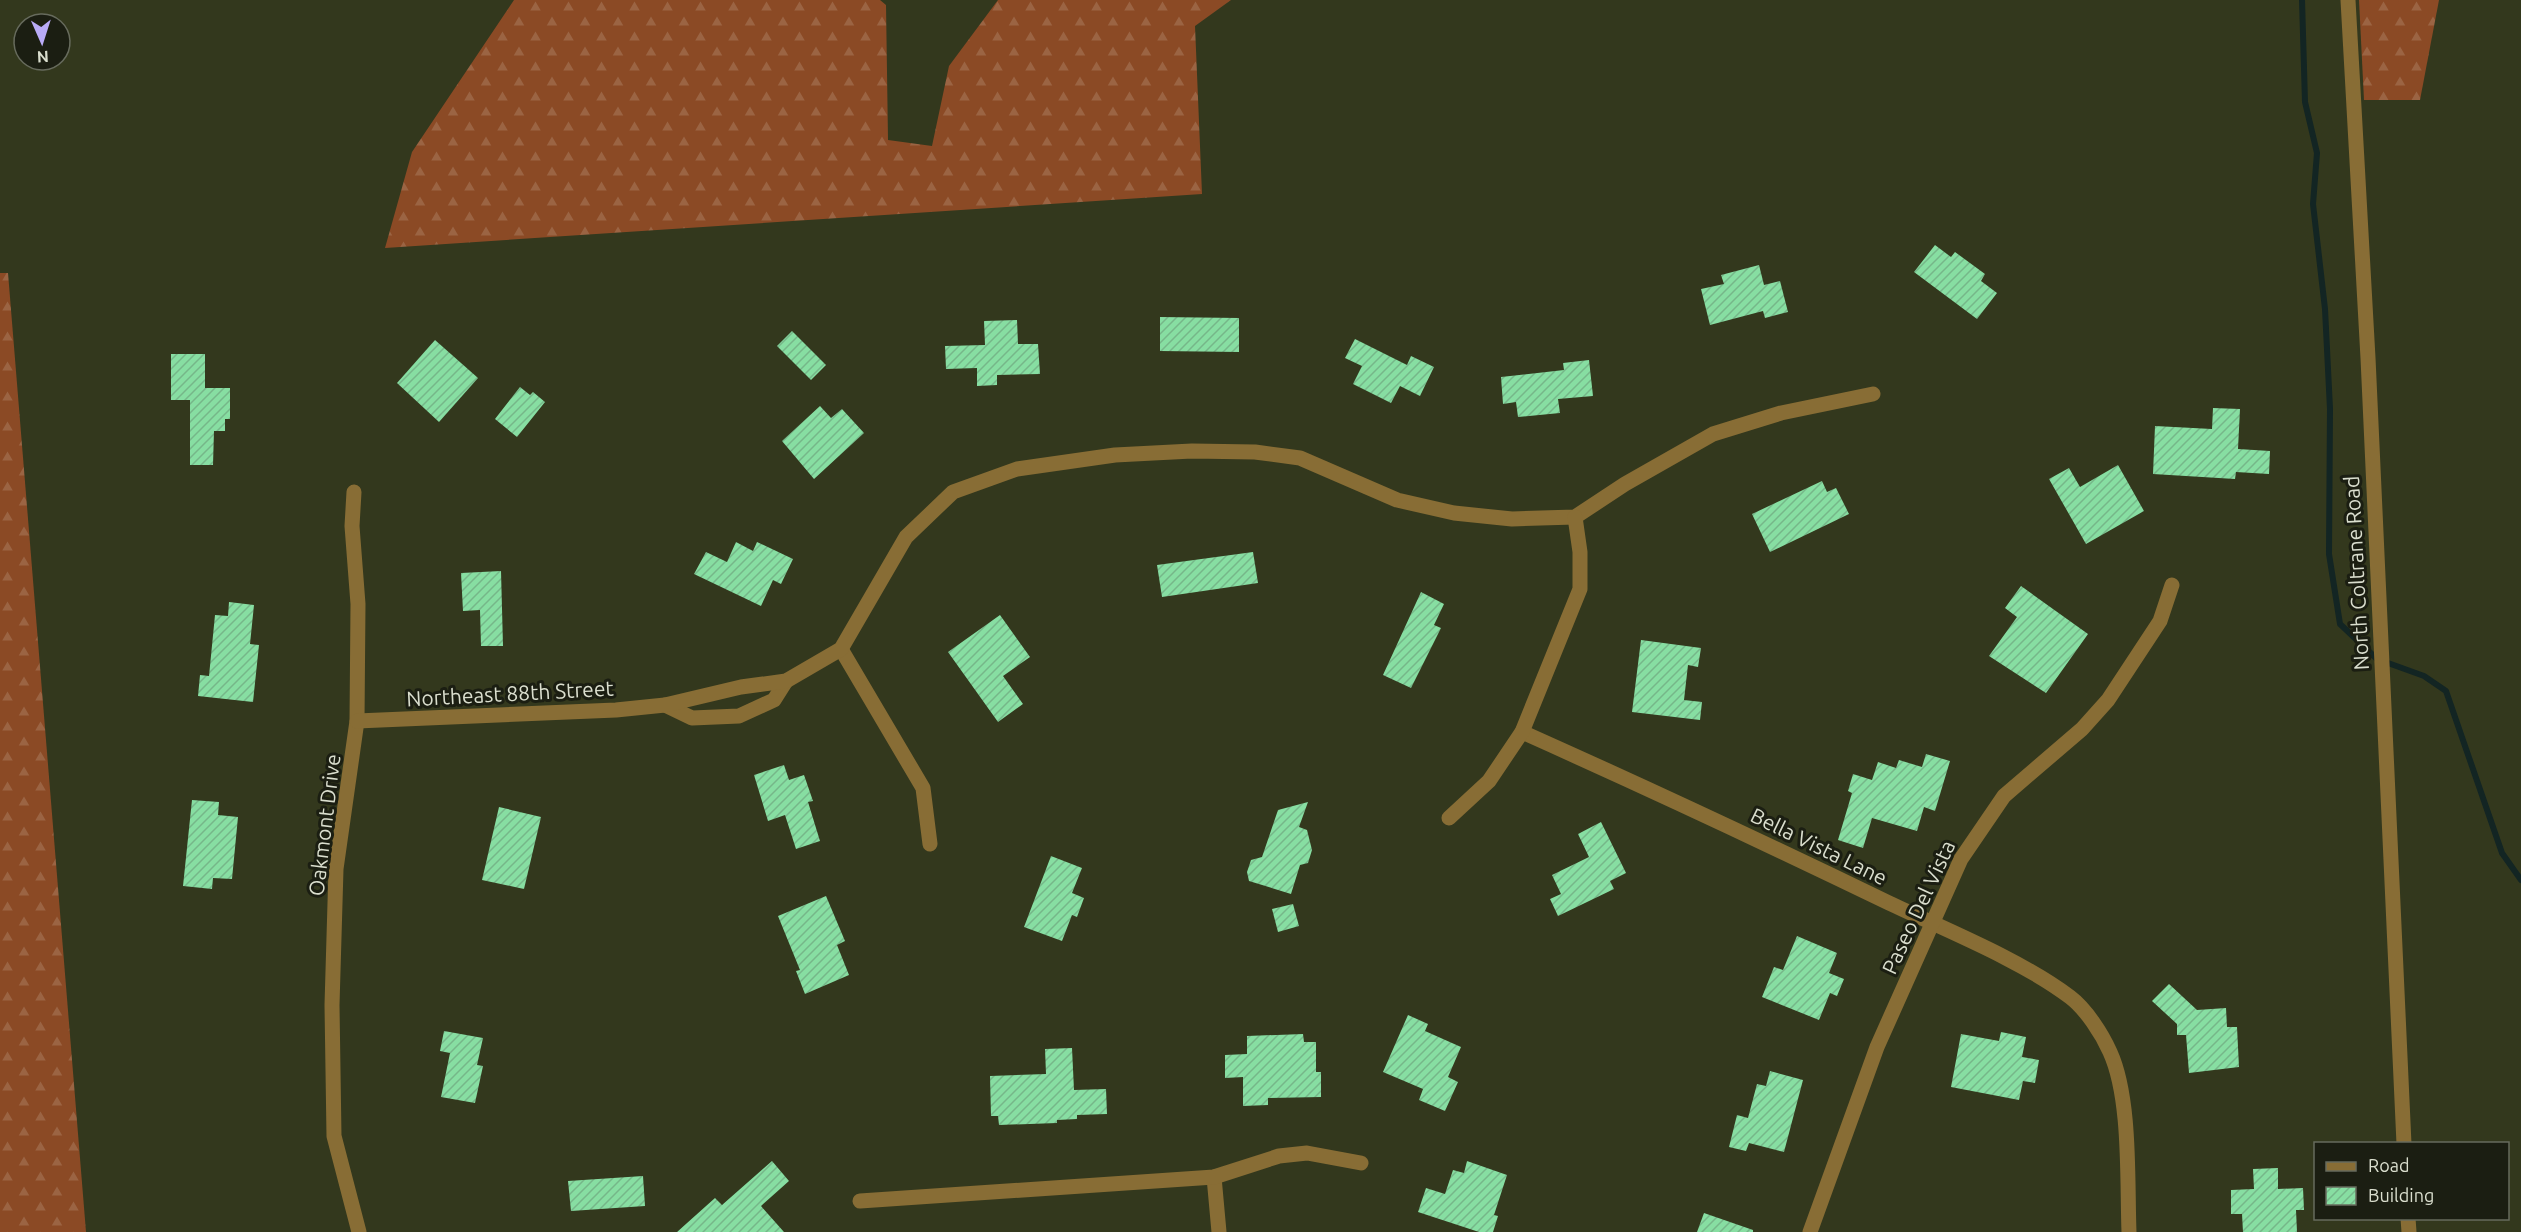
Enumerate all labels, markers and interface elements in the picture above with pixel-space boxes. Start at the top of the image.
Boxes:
north arrow [12,12,72,72]
text: N [36,48,49,66]
street label: North Coltrane Road [2339,475,2373,671]
street label: Northeast 88th Street [406,676,614,710]
street label: Oakmont Drive [303,753,345,897]
street label: Bella Vista Lane [1747,803,1891,889]
street label: Paseo Del Vista [1877,836,1959,978]
legend [2314,1142,2509,1220]
text: Road [2368,1155,2410,1175]
text: Building [2368,1185,2434,1205]

